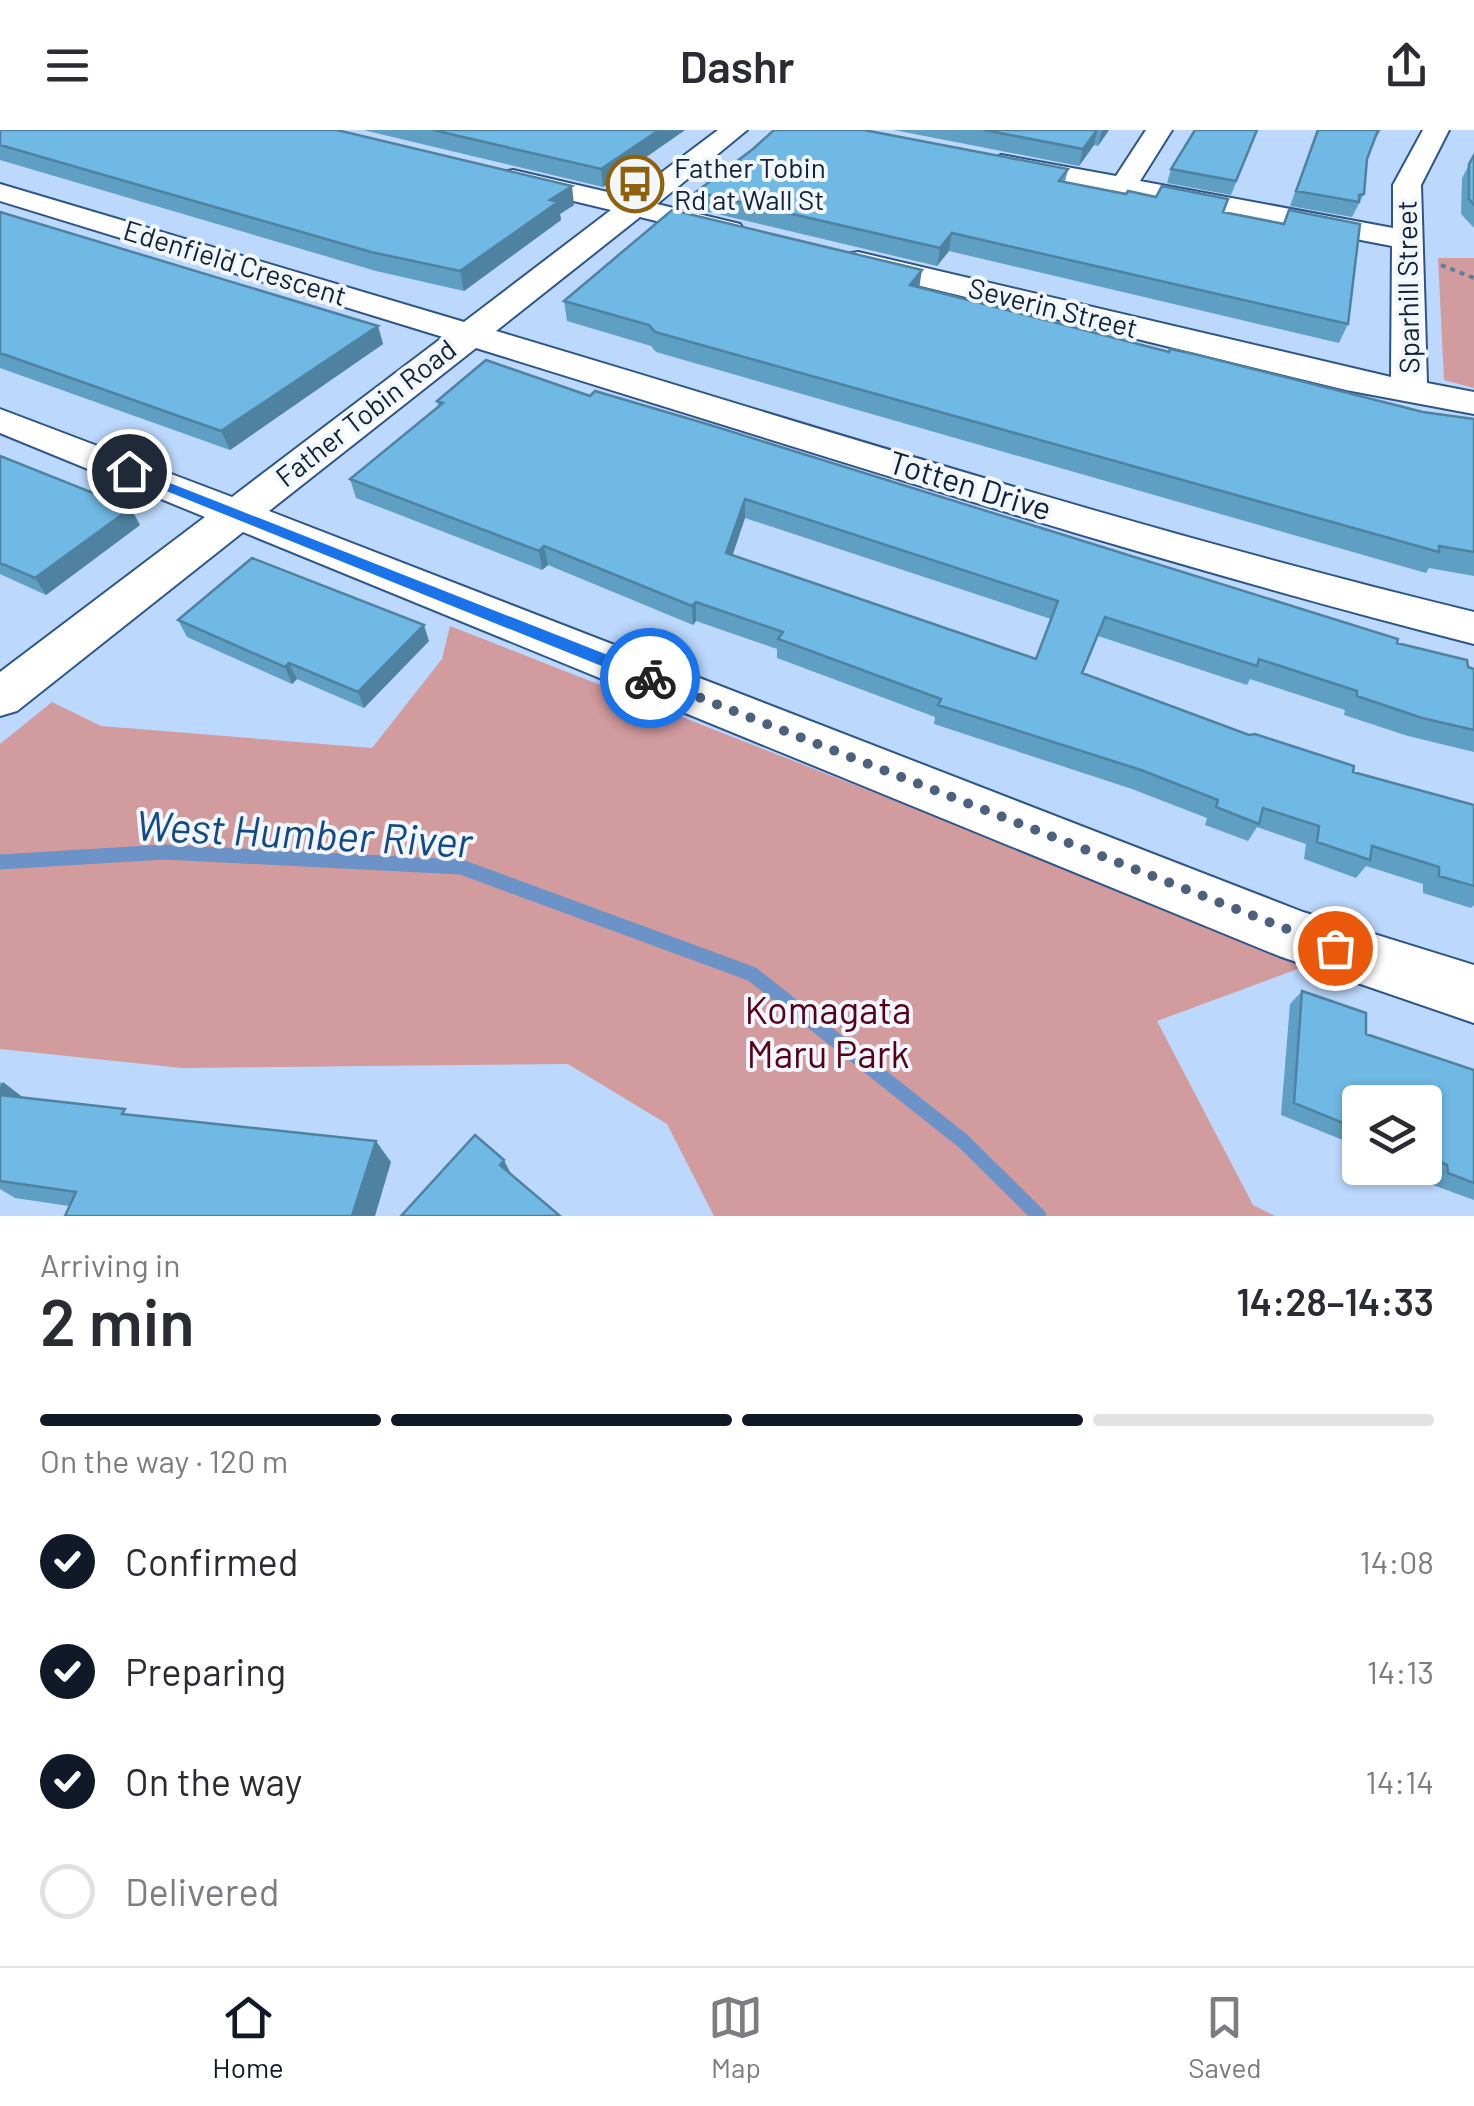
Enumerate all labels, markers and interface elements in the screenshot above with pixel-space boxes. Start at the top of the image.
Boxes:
icon: menu [40,38,95,93]
text: Dashr [680,38,794,92]
icon: share [1379,38,1434,93]
place label: Father Tobin Rd at Wall St [674,150,826,216]
bus stop icon: Father Tobin Rd at Wall St [605,154,665,214]
street label: Sparhill Street [1388,200,1426,374]
street label: Edenfield Crescent [120,212,351,312]
street label: Severin Street [965,270,1141,344]
street label: Father Tobin Road [269,331,462,493]
pin [87,429,172,514]
street label: Totten Drive [885,441,1056,527]
icon: home [102,444,157,499]
courier [600,628,700,728]
icon: bike [623,651,678,706]
water label: West Humber River [135,798,475,866]
pin [1293,906,1378,991]
icon: bag [1308,921,1363,976]
park label: Komagata Maru Park [744,986,912,1076]
map controls [1342,1085,1442,1185]
button: layers [1342,1085,1442,1185]
text: Arriving in [40,1245,180,1283]
text: 14:28–14:33 [1236,1278,1434,1324]
text: 2 min [40,1281,195,1359]
text: On the way · 120 m [40,1441,288,1479]
icon: check [40,1534,95,1589]
text: Confirmed [125,1538,298,1584]
text: 14:08 [1360,1542,1434,1580]
icon: check [40,1644,95,1699]
text: Preparing [125,1648,286,1694]
text: 14:13 [1367,1652,1434,1690]
icon: check [40,1754,95,1809]
text: On the way [125,1758,302,1804]
text: 14:14 [1365,1762,1434,1800]
text: Delivered [125,1868,279,1914]
tab: Home [212,1990,284,2084]
tab: Map [708,1990,763,2084]
tab: Saved [1188,1990,1262,2084]

